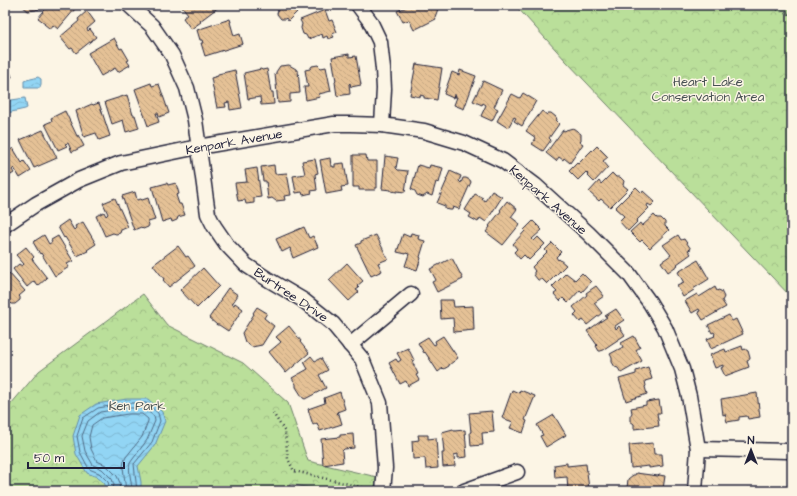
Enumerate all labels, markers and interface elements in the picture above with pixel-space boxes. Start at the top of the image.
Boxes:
park label: Heart Lake Conservation Area [652,73,765,106]
street label: Kenpark Avenue [184,125,284,159]
street label: Kenpark Avenue [505,161,591,239]
street label: Burtree Drive [250,263,332,327]
park label: Ken Park [109,397,165,415]
north arrow [731,430,771,470]
text: N [748,433,755,448]
scale bar [28,444,124,470]
text: 50 m [34,450,65,467]

